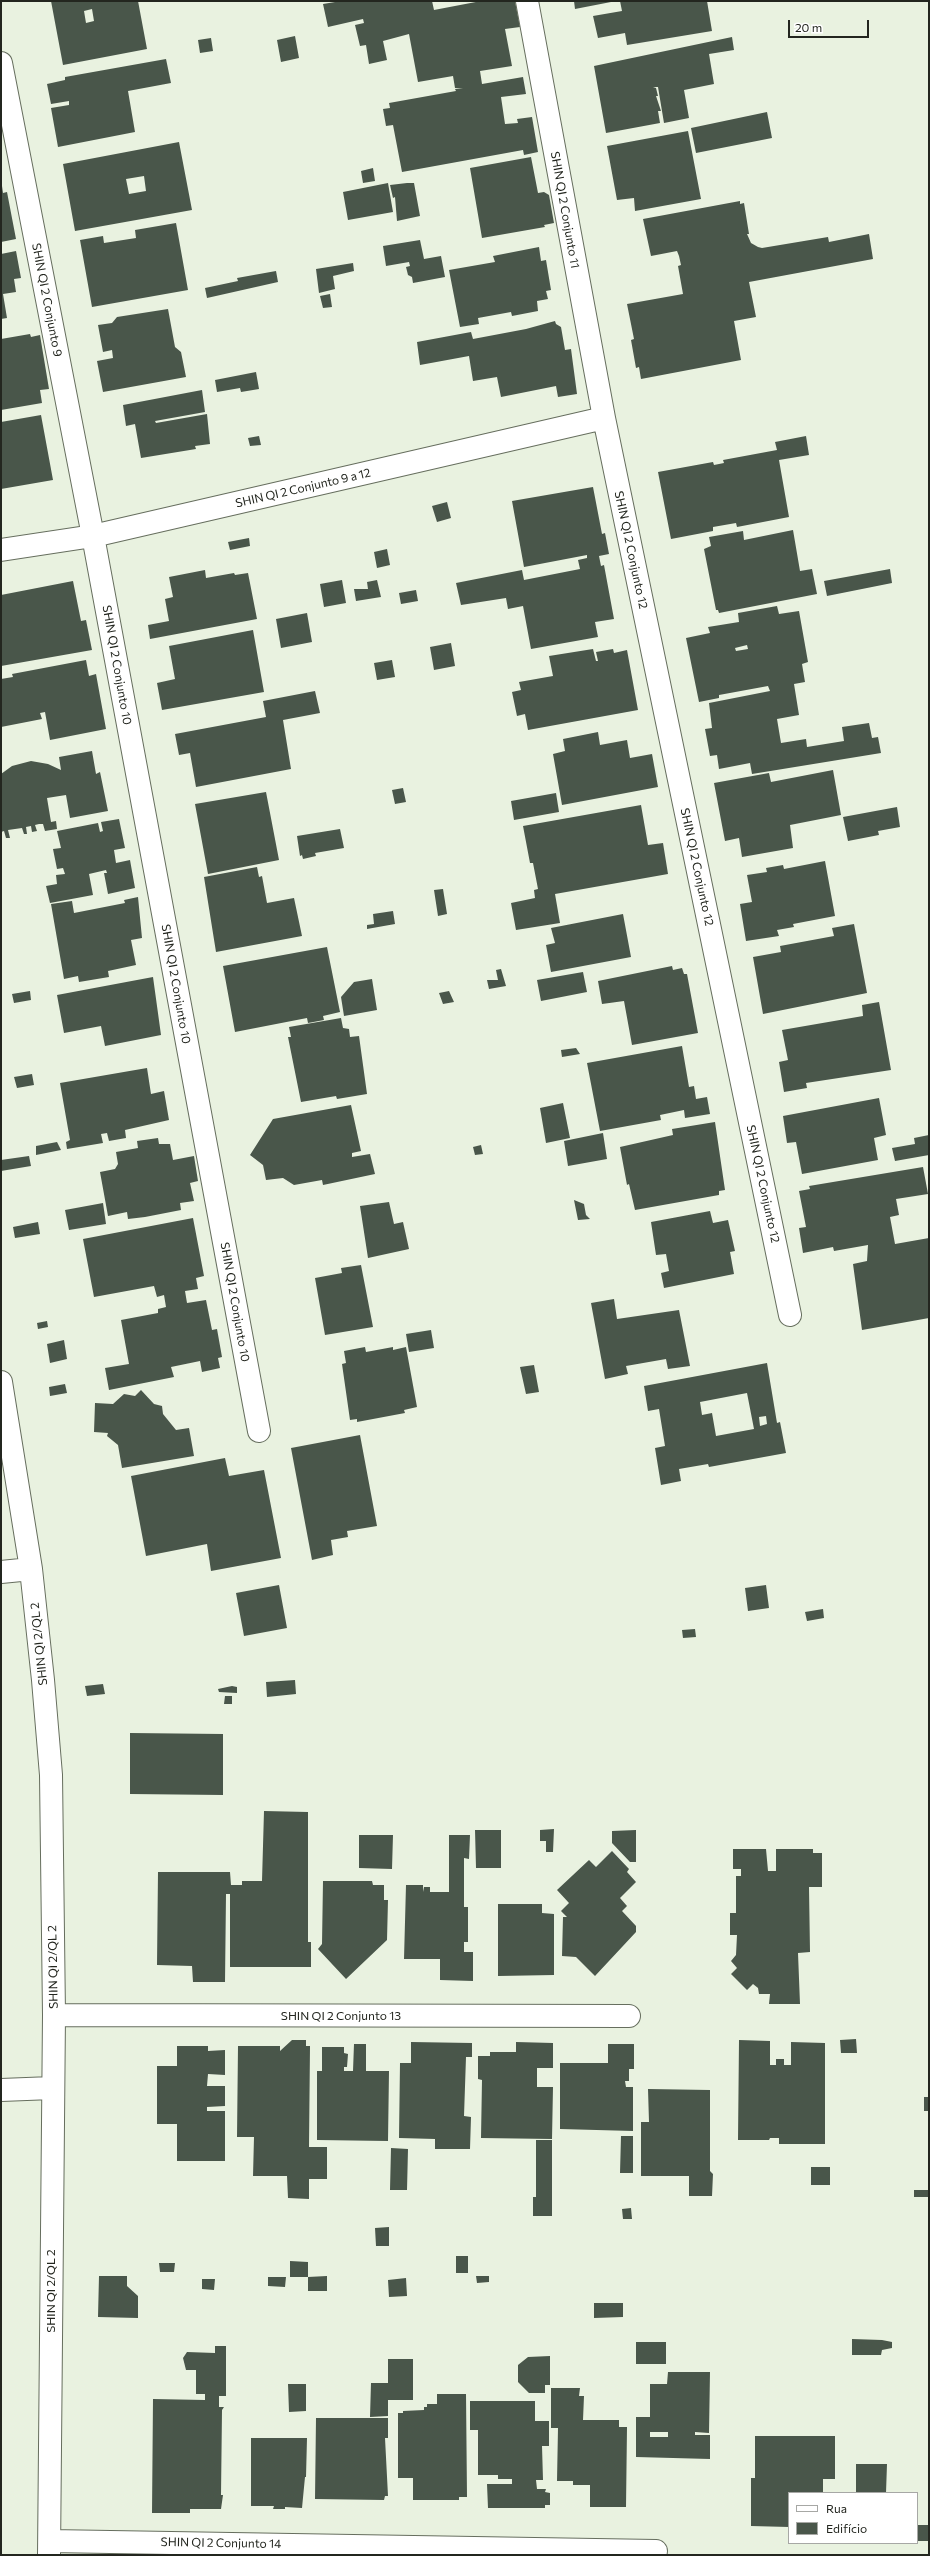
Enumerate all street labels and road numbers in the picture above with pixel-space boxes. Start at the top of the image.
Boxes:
street label: SHIN QI 2 Conjunto 11 [548,150,582,270]
street label: SHIN QI 2 Conjunto 9 [29,242,65,358]
street label: SHIN QI 2 Conjunto 9 a 12 [234,465,372,511]
street label: SHIN QI 2 Conjunto 12 [611,490,651,610]
street label: SHIN QI 2 Conjunto 10 [99,604,135,726]
street label: SHIN QI 2 Conjunto 12 [677,807,717,927]
street label: SHIN QI 2 Conjunto 10 [158,923,194,1045]
street label: SHIN QI 2 Conjunto 12 [743,1124,783,1244]
street label: SHIN QI 2 Conjunto 10 [217,1241,253,1363]
street label: SHIN QI 2/QL 2 [27,1602,51,1686]
street label: SHIN QI 2/QL 2 [45,1925,61,2009]
street label: SHIN QI 2 Conjunto 13 [281,2009,401,2023]
street label: SHIN QI 2/QL 2 [44,2249,58,2333]
street label: SHIN QI 2 Conjunto 14 [161,2535,281,2551]

